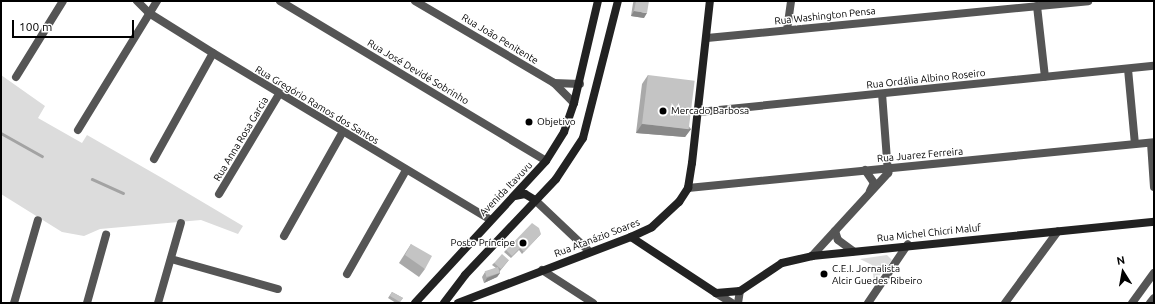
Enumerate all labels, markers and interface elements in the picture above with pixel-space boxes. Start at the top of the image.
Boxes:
street label: Rua Washington Pensa [774,5,876,27]
street label: Rua João Penitente [459,11,541,67]
scale bar [14,12,136,38]
text: 100 m [19,20,52,33]
street label: Rua José Devidé Sobrinho [365,37,471,107]
street label: Rua Gregório Ramos dos Santos [253,63,381,147]
street label: Rua Ordália Albino Roseiro [866,67,986,91]
street label: Rua Anna Rosa Garcia [211,95,271,183]
place label: Mercado Barbosa [671,105,749,117]
marker: Mercado Barbosa [658,106,668,116]
place label: Objetivo [537,116,576,128]
marker: Objetivo [524,117,534,127]
street label: Rua Juarez Ferreira [876,145,964,165]
street label: Avenida Itavuvu [477,159,535,219]
street label: Rua Atanázio Soares [552,216,642,260]
street label: Rua Michel Chicri Maluf [876,222,982,244]
place label: Posto Príncipe [451,237,515,249]
marker: Posto Príncipe [518,238,528,248]
north arrow [1103,252,1143,292]
text: N [1116,254,1126,267]
place label: C.E.I. Jornalista Alcir Guedes Ribeiro [832,262,922,286]
marker: C.E.I. Jornalista Alcir Guedes Ribeiro [819,269,829,279]

